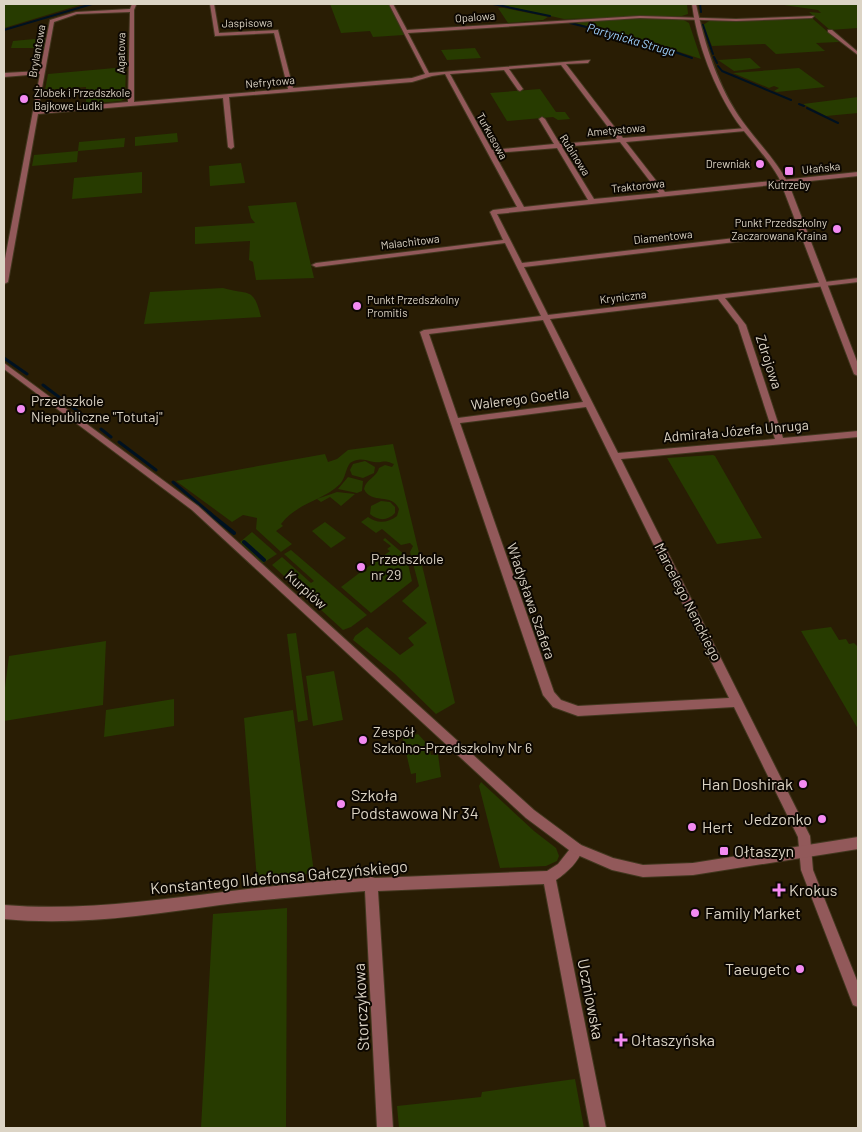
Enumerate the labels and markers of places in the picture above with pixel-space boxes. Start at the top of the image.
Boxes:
place label: Żlobek i Przedszkole Bajkowe Ludki [34,85,130,112]
marker: Żlobek i Przedszkole Bajkowe Ludki [18,93,30,105]
place label: Drewniak [706,157,750,170]
marker: Drewniak [754,158,766,170]
marker: Kutrzeby [783,165,795,177]
place label: Kutrzeby [768,178,810,191]
place label: Punkt Przedszkolny Zaczarowana Kraina [731,216,827,242]
marker: Punkt Przedszkolny Zaczarowana Kraina [831,223,843,235]
place label: Punkt Przedszkolny Promitis [367,293,459,319]
marker: Punkt Przedszkolny Promitis [351,300,363,312]
place label: Przedszkole Niepubliczne "Totutaj" [31,392,163,425]
marker: Przedszkole Niepubliczne "Totutaj" [15,403,27,415]
place label: Przedszkole nr 29 [371,550,444,583]
marker: Przedszkole nr 29 [355,561,367,573]
place label: Zespół Szkolno-Przedszkolny Nr 6 [373,723,532,756]
marker: Zespół Szkolno-Przedszkolny Nr 6 [357,734,369,746]
place label: Han Doshirak [702,774,793,793]
marker: Han Doshirak [797,778,809,790]
place label: Szkoła Podstawowa Nr 34 [351,785,479,822]
marker: Szkoła Podstawowa Nr 34 [335,798,347,810]
place label: Jedzonko [745,809,812,828]
marker: Jedzonko [816,813,828,825]
place label: Hert [702,817,733,836]
marker: Hert [686,821,698,833]
place label: Ołtaszyn [734,841,794,860]
marker: Ołtaszyn [718,845,730,857]
place label: Krokus [789,880,838,899]
marker: Krokus [773,884,785,896]
place label: Family Market [705,903,801,922]
marker: Family Market [689,907,701,919]
place label: Taeugetc [725,959,790,978]
marker: Taeugetc [794,963,806,975]
place label: Ołtaszyńska [631,1030,715,1049]
marker: Ołtaszyńska [615,1034,627,1046]

